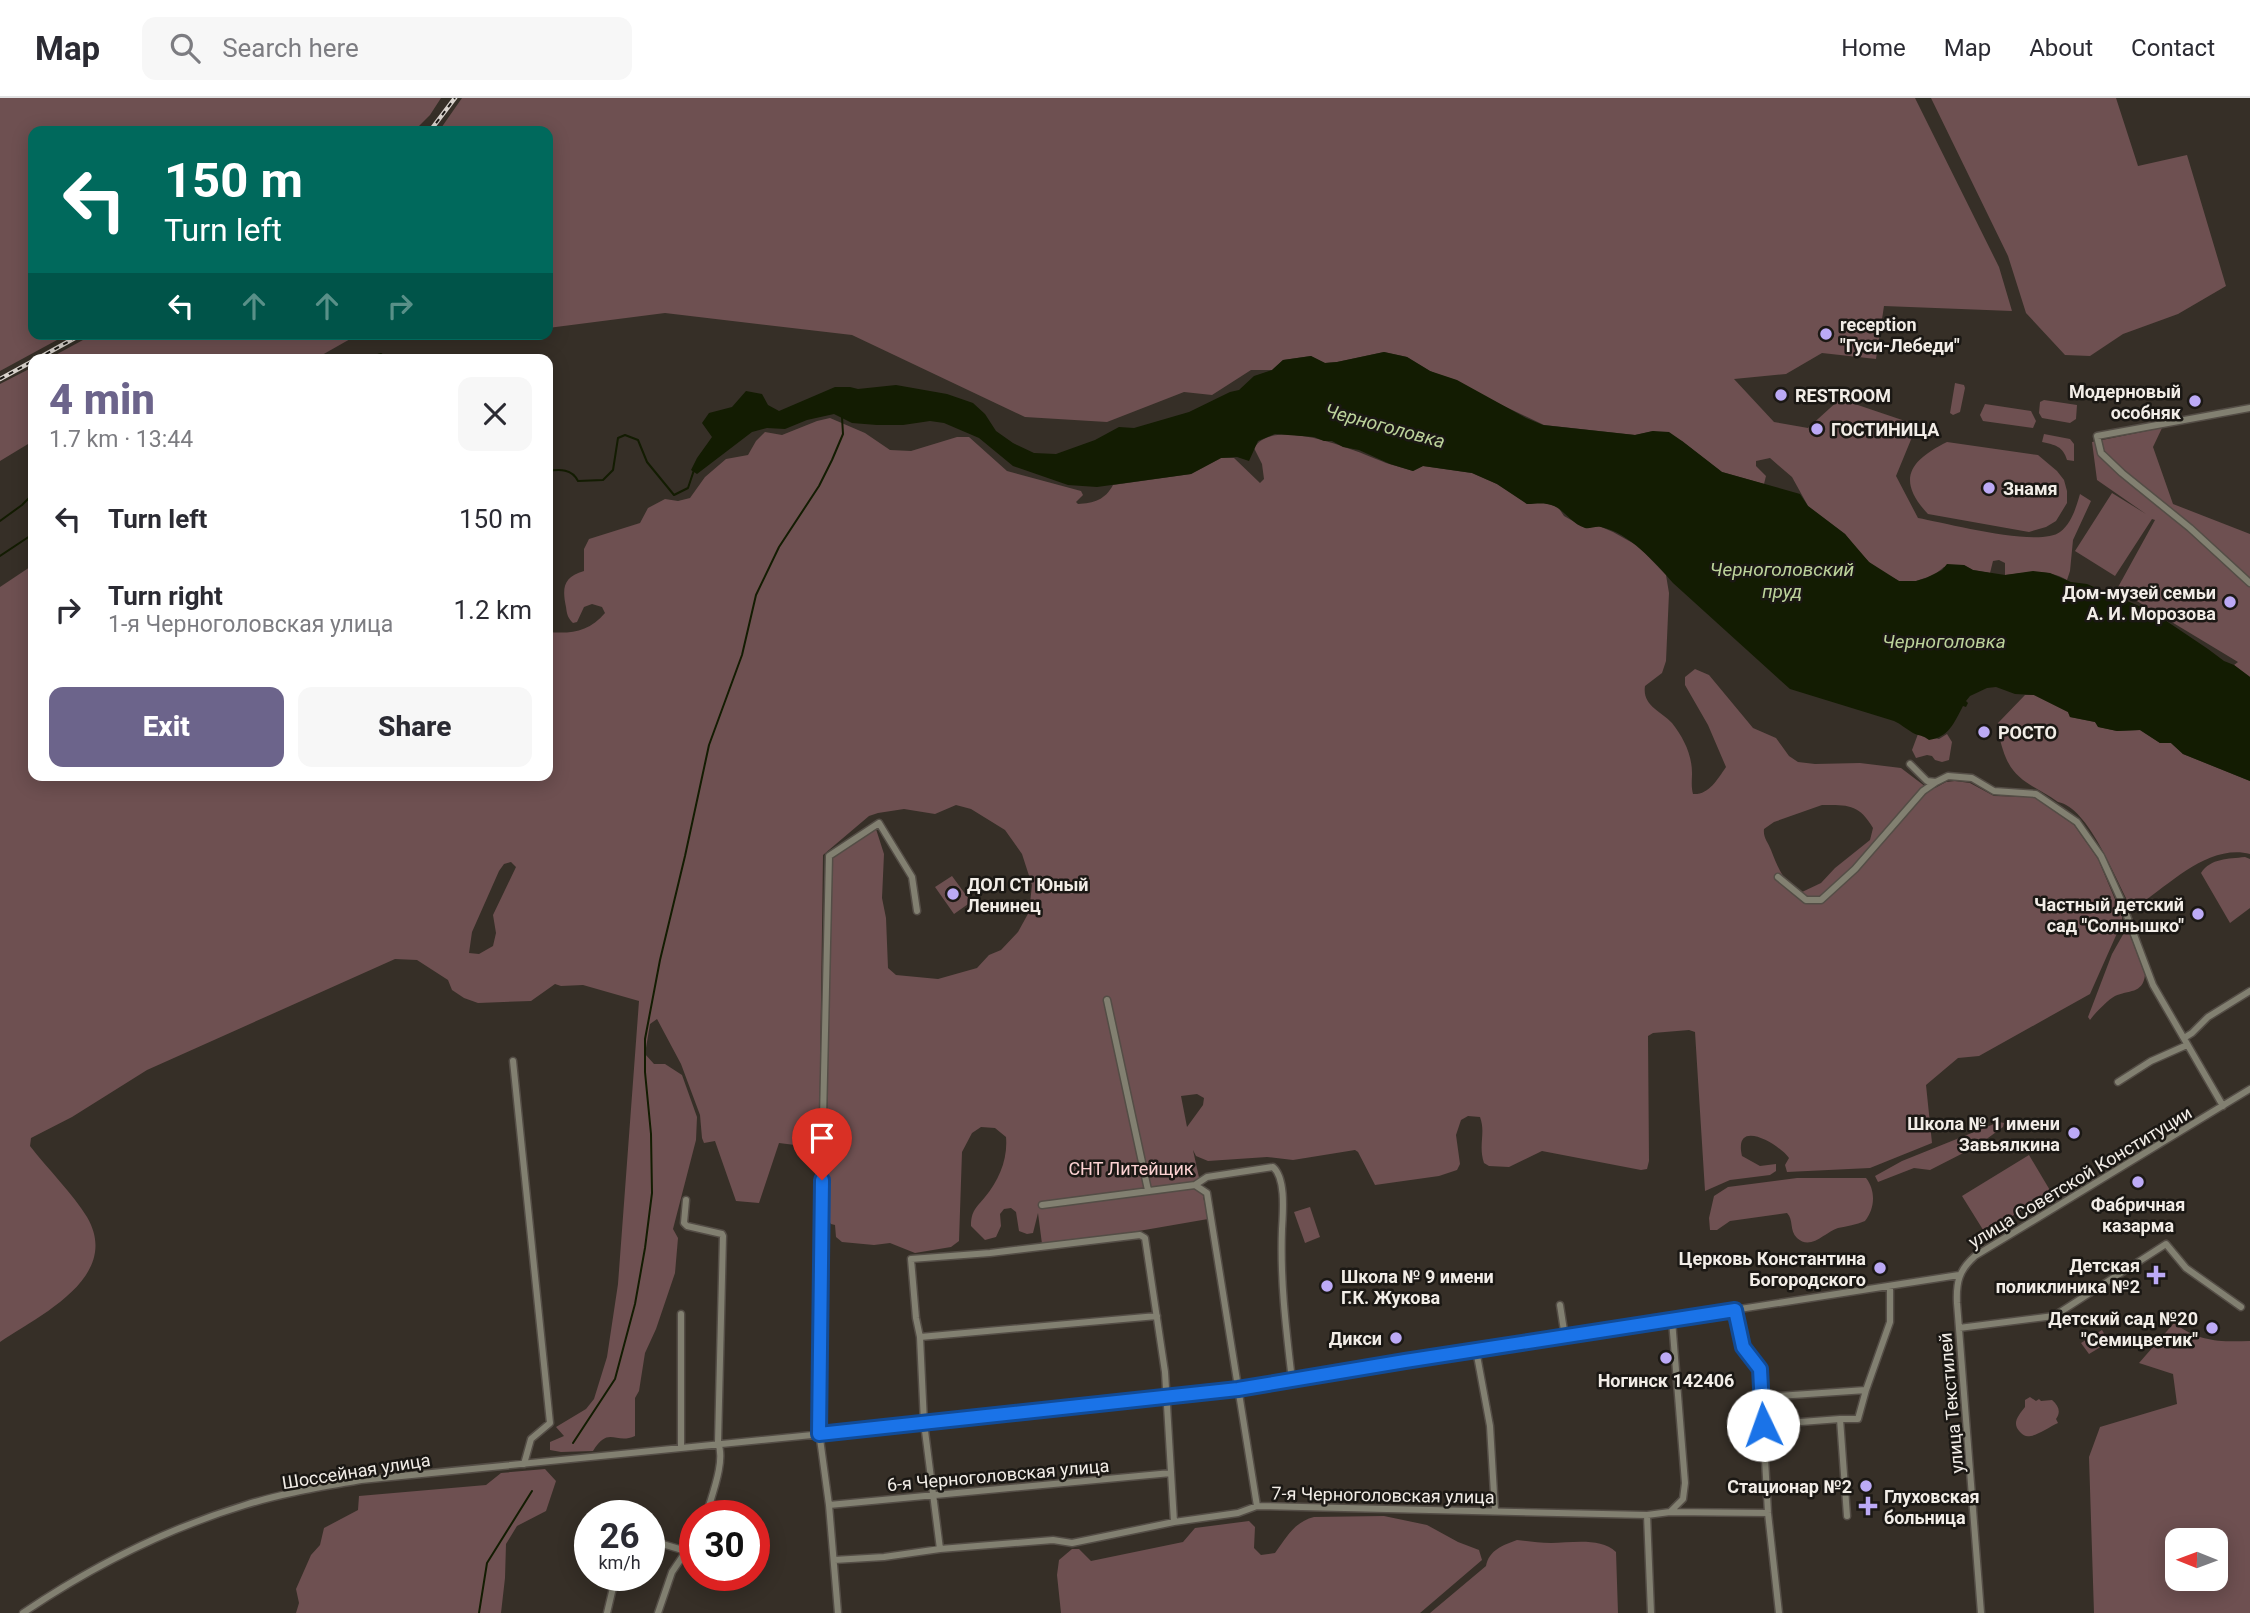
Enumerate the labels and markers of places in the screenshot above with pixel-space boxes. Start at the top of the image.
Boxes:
place label: reception "Гуси-Лебеди" [1840,314,1960,356]
marker: reception "Гуси-Лебеди" [1818,326,1834,342]
place label: Модерновый особняк [2069,381,2182,423]
place label: RESTROOM [1795,385,1891,406]
marker: RESTROOM [1773,387,1789,403]
marker: Модерновый особняк [2187,393,2203,409]
place label: ГОСТИНИЦА [1831,419,1940,440]
marker: ГОСТИНИЦА [1809,421,1825,437]
place label: Знамя [2003,478,2058,499]
marker: Знамя [1981,480,1997,496]
place label: Дом-музей семьи А. И. Морозова [2062,582,2216,624]
marker: Дом-музей семьи А. И. Морозова [2222,594,2238,610]
place label: РОСТО [1998,722,2057,743]
marker: РОСТО [1976,724,1992,740]
place label: ДОЛ СТ Юный Ленинец [967,874,1089,916]
marker: ДОЛ СТ Юный Ленинец [945,886,961,902]
place label: Частный детский сад "Солнышко" [2034,894,2184,936]
marker: Частный детский сад "Солнышко" [2190,906,2206,922]
pin [792,1108,852,1180]
place label: Школа № 1 имени Завьялкина [1907,1113,2060,1155]
marker: Школа № 1 имени Завьялкина [2066,1125,2082,1141]
marker: Фабричная казарма [2130,1174,2146,1190]
place label: Фабричная казарма [2091,1194,2185,1236]
place label: Церковь Константина Богородского [1679,1248,1866,1290]
place label: Детская поликлиника №2 [1996,1255,2140,1297]
marker: Церковь Константина Богородского [1872,1260,1888,1276]
marker: Детская поликлиника №2 [2146,1265,2166,1285]
place label: Школа № 9 имени Г.К. Жукова [1341,1266,1494,1308]
marker: Школа № 9 имени Г.К. Жукова [1319,1278,1335,1294]
place label: Детский сад №20 "Семицветик" [2048,1308,2198,1350]
marker: Детский сад №20 "Семицветик" [2204,1320,2220,1336]
place label: Дикси [1329,1328,1382,1349]
marker: Дикси [1388,1330,1404,1346]
marker: Ногинск 142406 [1658,1350,1674,1366]
place label: Ногинск 142406 [1598,1370,1734,1391]
place label: Стационар №2 [1727,1476,1852,1497]
marker: Стационар №2 [1858,1478,1874,1494]
place label: Глуховская больница [1884,1486,1980,1528]
marker: Глуховская больница [1858,1496,1878,1516]

